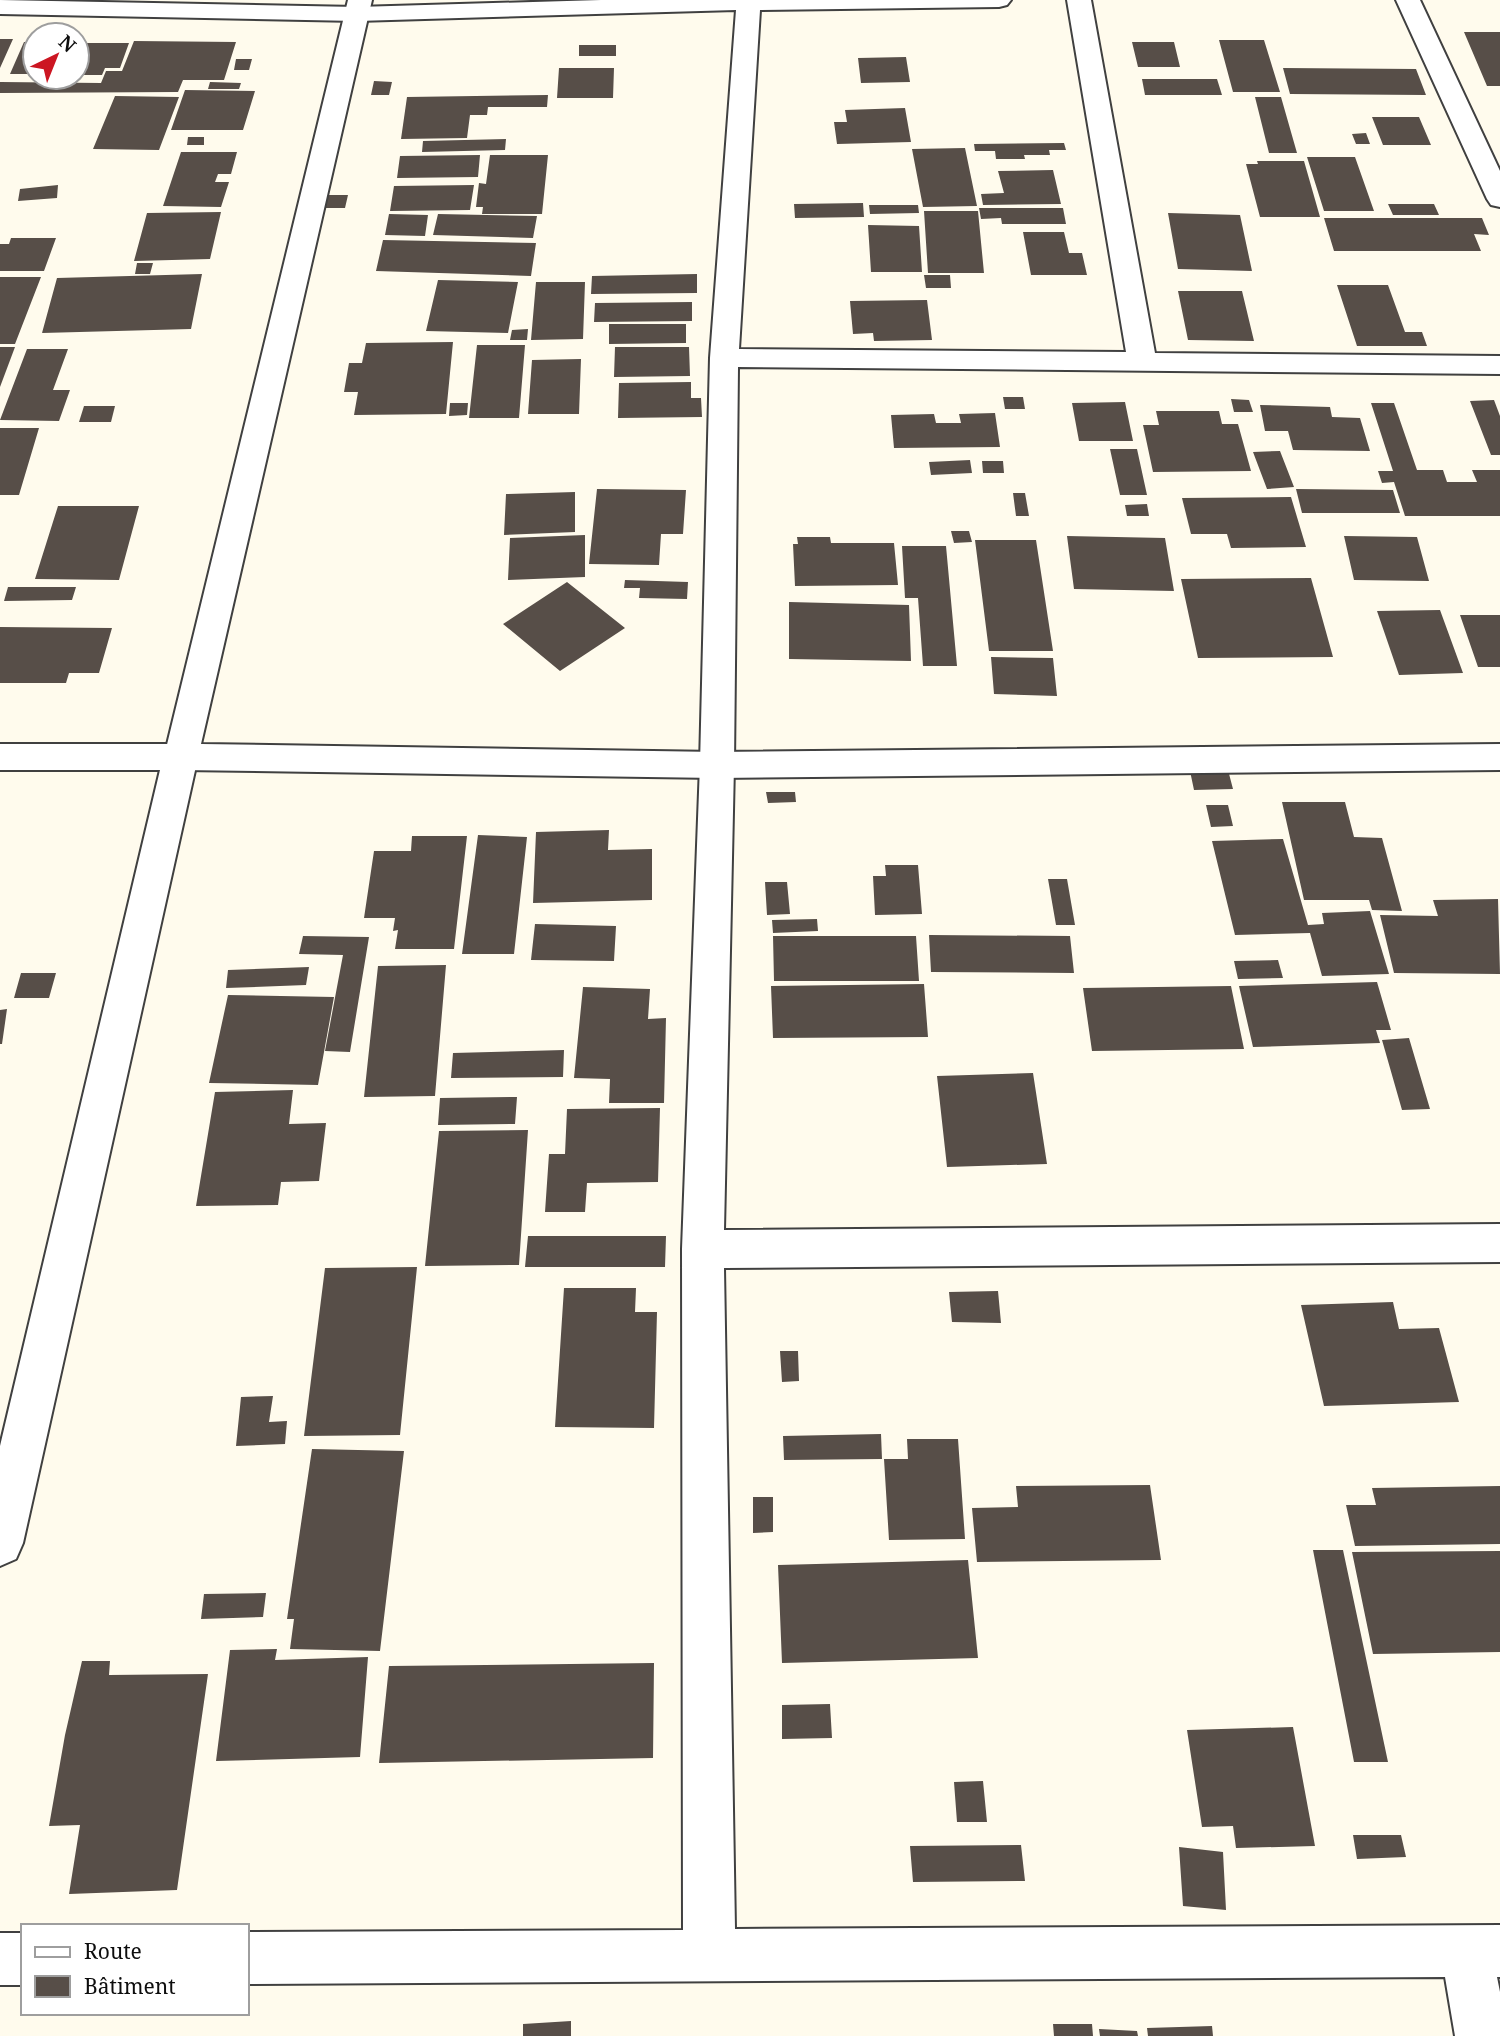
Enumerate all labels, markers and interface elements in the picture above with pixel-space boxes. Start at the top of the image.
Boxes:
north arrow [21,21,91,91]
text: N [53,29,82,58]
legend [21,1924,248,2015]
text: Route [84,1937,142,1965]
text: Bâtiment [84,1972,176,2000]

